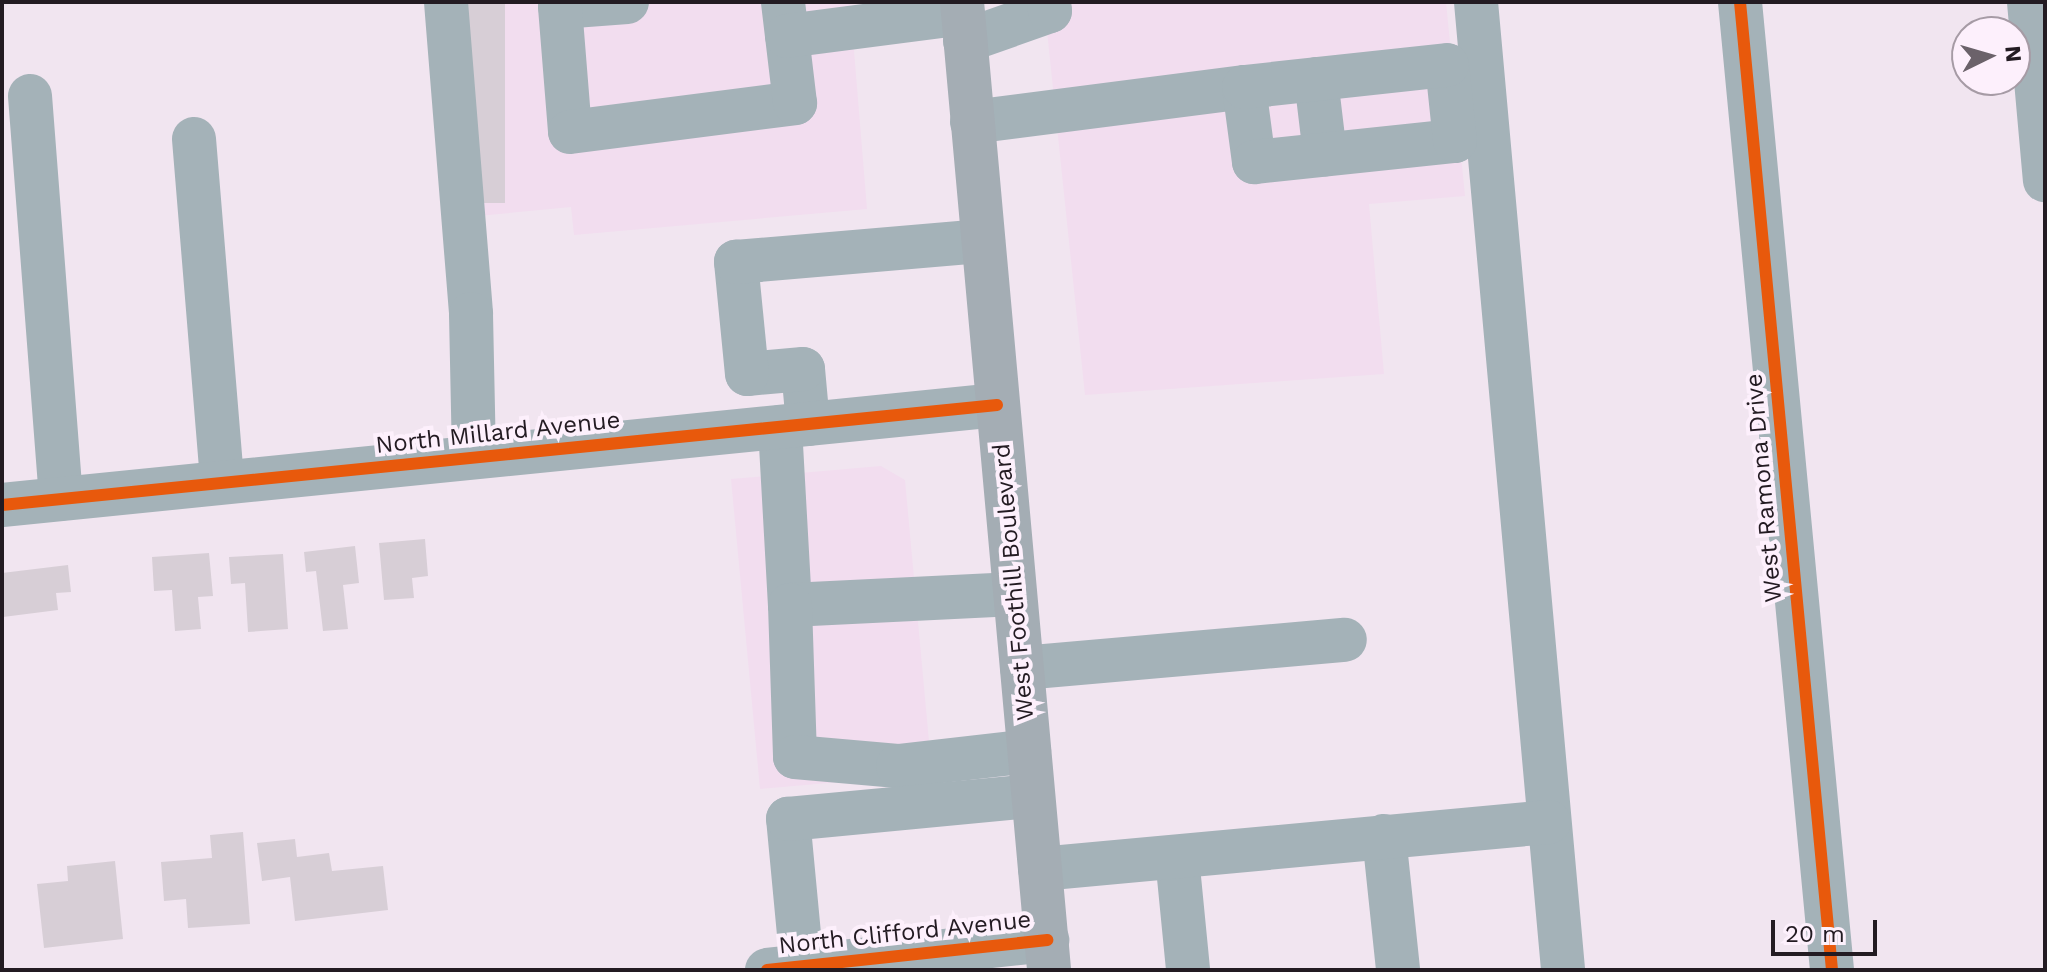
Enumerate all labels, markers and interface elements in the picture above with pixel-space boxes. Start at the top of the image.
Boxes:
north arrow [1951,16,2031,96]
text: N [2000,45,2027,63]
street label: West Ramona Drive [1740,372,1788,604]
street label: North Millard Avenue [374,406,622,460]
street label: West Foothill Boulevard [987,442,1041,722]
scale bar [1775,904,1881,954]
street label: North Clifford Avenue [777,905,1033,961]
text: 20 m [1785,920,1845,948]

